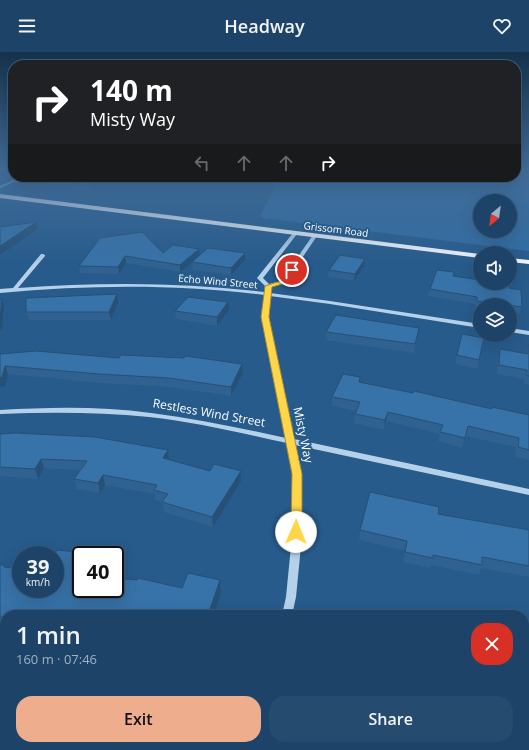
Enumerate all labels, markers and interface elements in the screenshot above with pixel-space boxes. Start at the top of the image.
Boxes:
text: Headway [224,14,305,38]
icon: menu [16,15,38,37]
icon: heart [491,15,513,37]
text: 140 m [90,71,173,109]
icon: right [24,76,76,128]
text: Misty Way [90,107,175,131]
icon: left [191,152,213,174]
icon: ahead [233,152,255,174]
icon: ahead [275,152,297,174]
icon: right [317,152,339,174]
north arrow [473,194,517,238]
map controls [473,194,517,342]
street label: Grissom Road [303,218,369,240]
button: sound [473,246,517,290]
pin [275,253,309,287]
icon: arrive [281,259,303,281]
street label: Echo Wind Street [178,271,259,291]
button: layers [473,298,517,342]
street label: Restless Wind Street [152,394,267,431]
street label: Misty Way [289,405,318,465]
position arrow [275,511,317,553]
speed limit sign: 40 [72,546,124,598]
text: 39 [27,553,49,580]
text: km/h [26,575,50,589]
text: 1 min [16,618,81,651]
button: close [471,623,513,665]
text: 160 m · 07:46 [16,650,97,668]
button: Exit [16,696,261,742]
button: Share [269,696,513,742]

